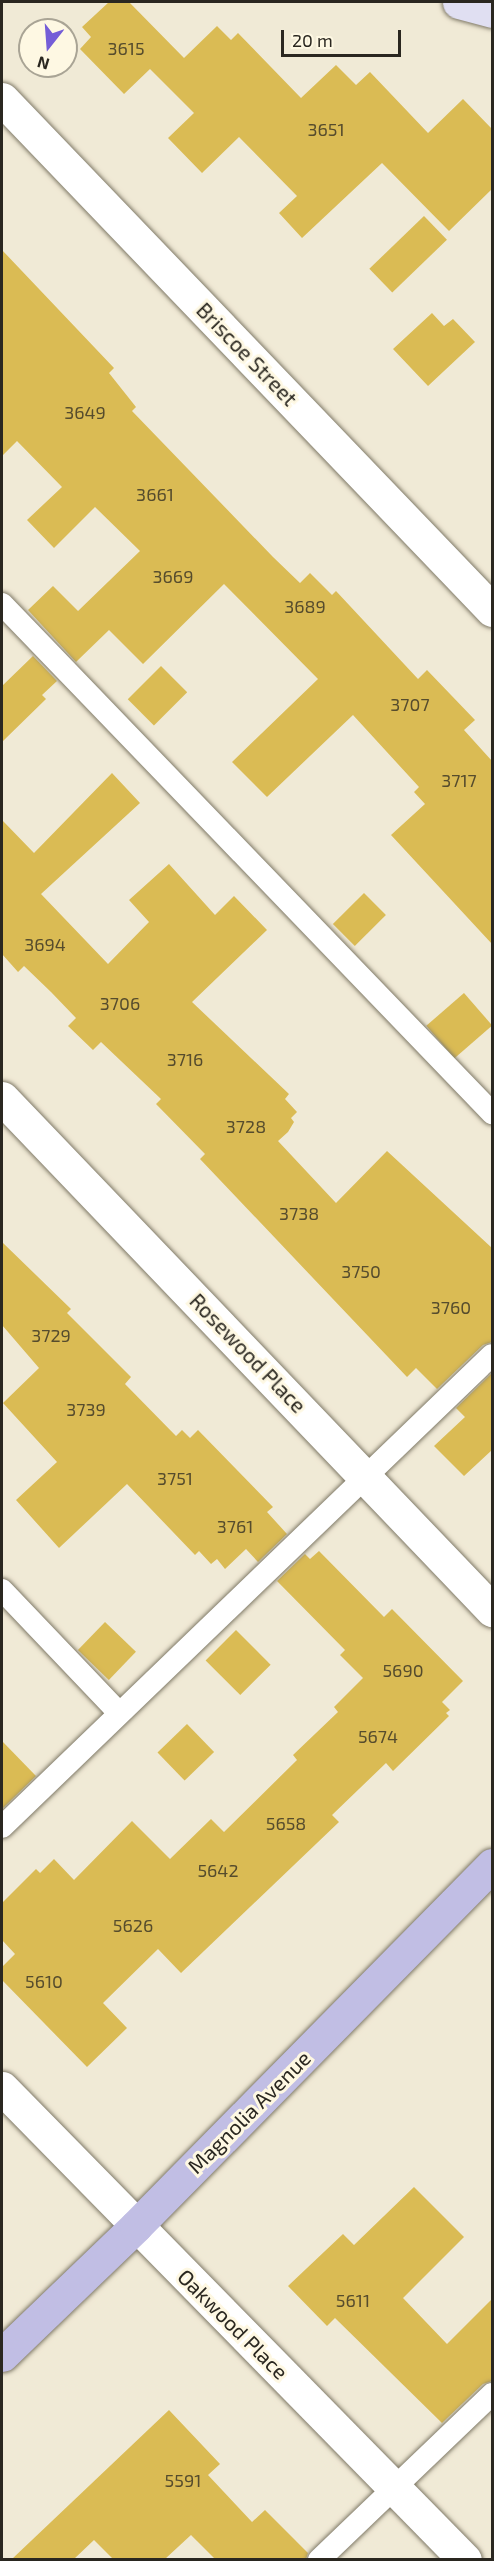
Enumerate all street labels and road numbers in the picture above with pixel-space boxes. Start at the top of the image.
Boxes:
street label: Briscoe Street [192,297,302,411]
street label: Rosewood Place [185,1288,311,1418]
street label: Magnolia Avenue [182,2045,316,2179]
street label: Oakwood Place [173,2264,293,2384]

